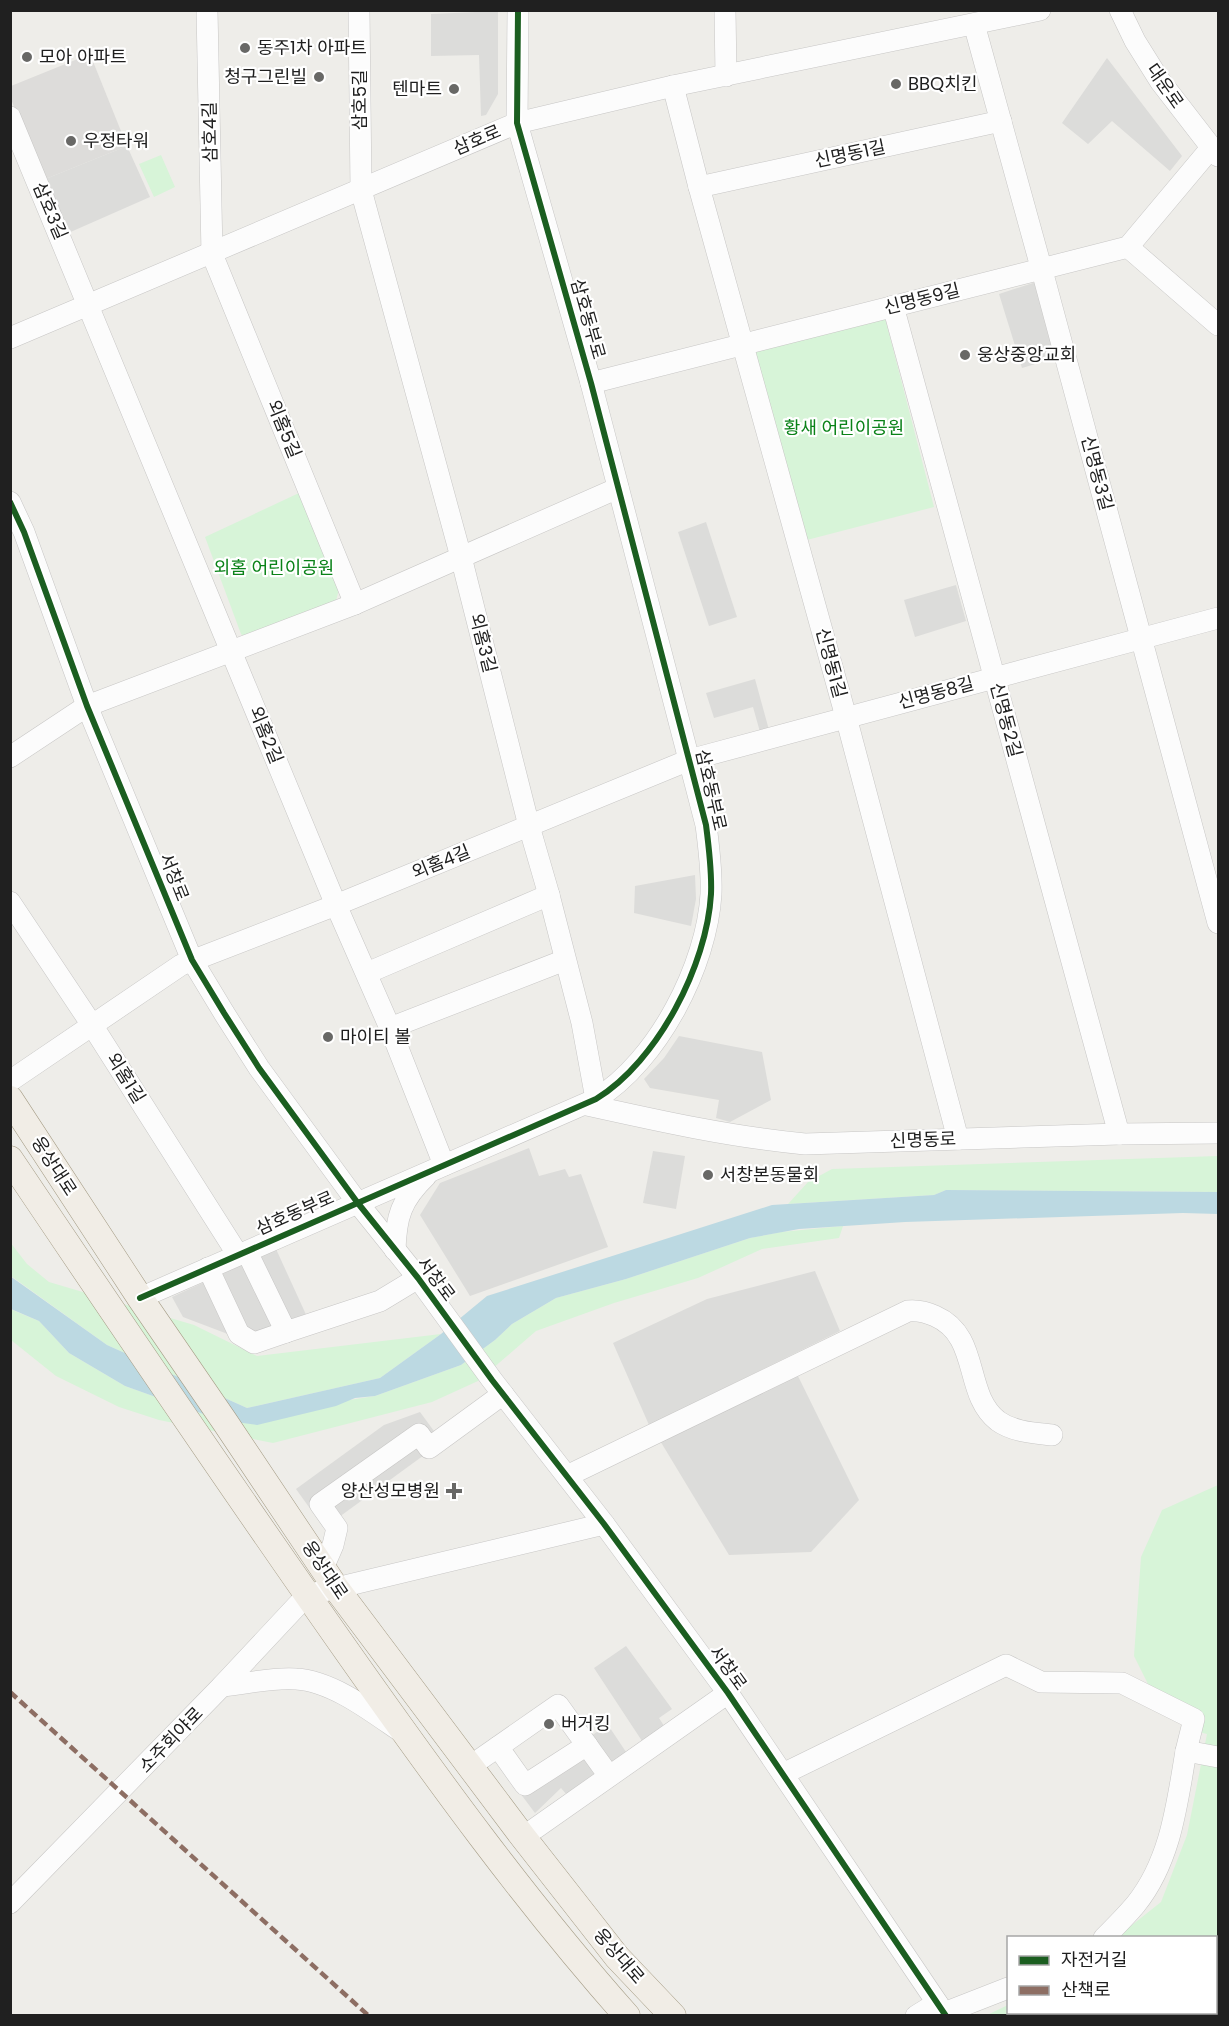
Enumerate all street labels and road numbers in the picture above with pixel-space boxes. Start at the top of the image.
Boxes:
street label: 대운로 [1141,58,1190,113]
street label: 삼호5길 [347,70,372,130]
street label: 삼호4길 [196,101,223,163]
street label: 삼호로 [449,118,505,161]
street label: 신명동1길 [812,134,888,173]
street label: 삼호3길 [27,178,74,243]
street label: 삼호동부로 [565,276,612,362]
street label: 신명동9길 [881,277,963,320]
street label: 외홈5길 [261,396,307,462]
street label: 신명동3길 [1075,433,1120,513]
street label: 외홈3길 [464,611,503,675]
street label: 신명동1길 [810,625,853,701]
street label: 신명동8길 [895,670,977,715]
street label: 신명동2길 [984,680,1028,760]
street label: 외홈2길 [244,702,289,767]
street label: 삼호동부로 [690,747,733,833]
street label: 외홈4길 [408,839,474,885]
street label: 서창로 [154,849,195,905]
street label: 외홈1길 [101,1048,152,1108]
street label: 신명동로 [889,1126,957,1153]
street label: 웅상대로 [26,1131,83,1200]
street label: 삼호동부로 [252,1184,338,1241]
street label: 서창로 [411,1251,461,1306]
street label: 웅상대로 [297,1535,354,1604]
street label: 서창로 [704,1640,753,1695]
street label: 소주회야로 [133,1701,208,1778]
street label: 웅상대로 [588,1922,651,1989]

